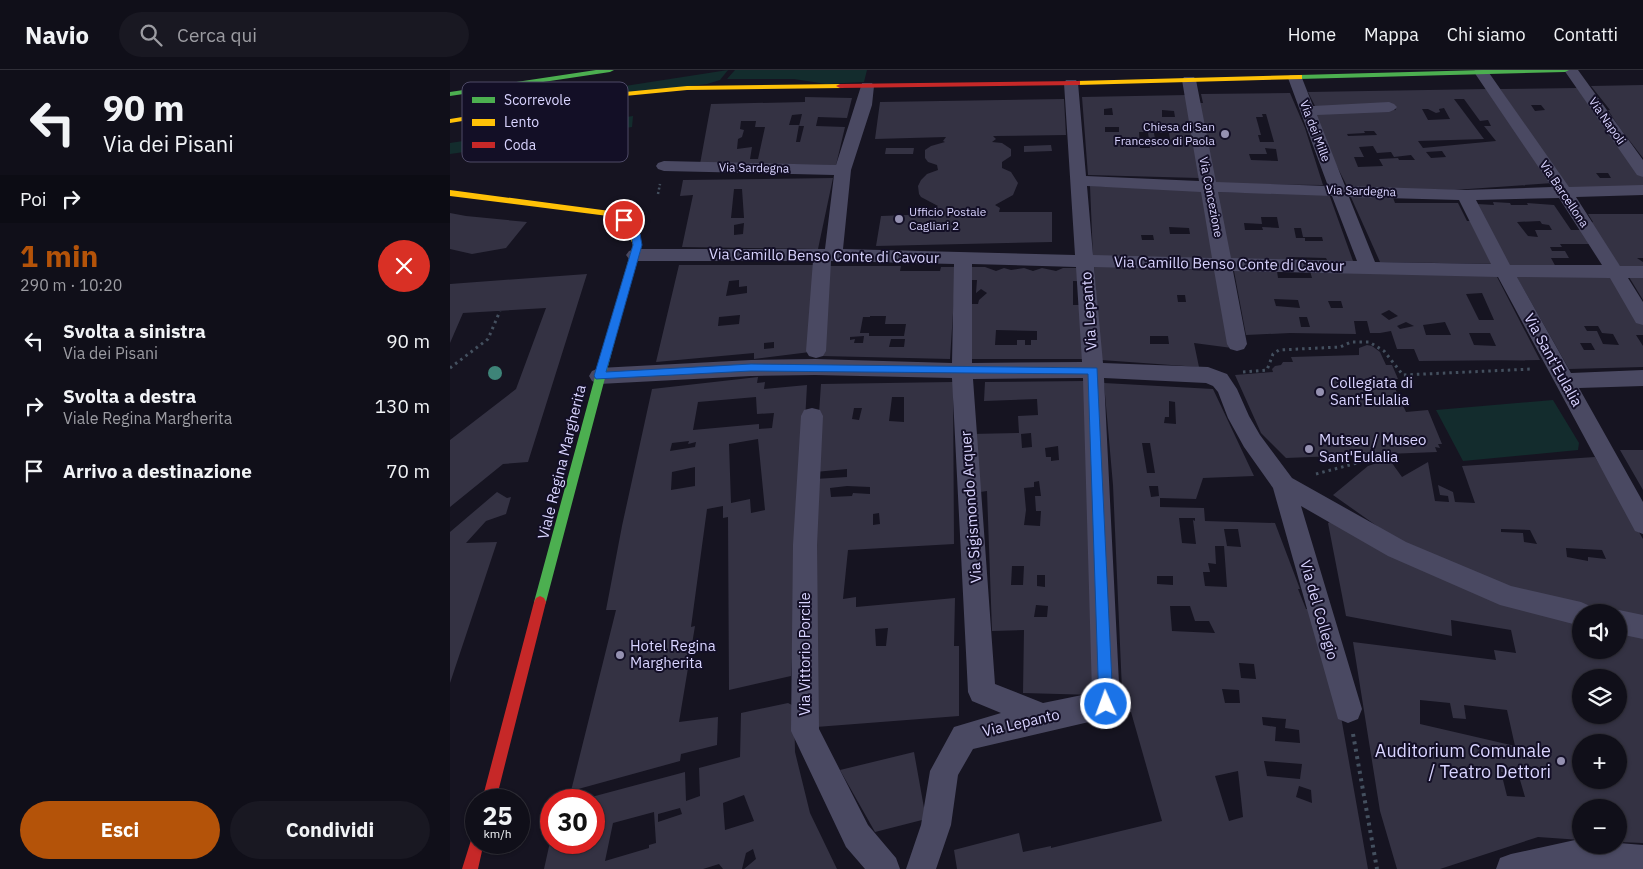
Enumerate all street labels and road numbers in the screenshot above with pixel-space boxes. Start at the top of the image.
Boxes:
street label: Via Napoli [1586,94,1629,147]
street label: Via dei Mille [1297,98,1334,164]
street label: Via Concezione [1196,155,1227,239]
street label: Via Barcellona [1537,158,1593,230]
street label: Via Sardegna [719,159,790,176]
street label: Via Sardegna [1326,182,1397,199]
street label: Via Camillo Benso Conte di Cavour [709,244,940,267]
street label: Via Camillo Benso Conte di Cavour [1114,252,1345,275]
street label: Via Lepanto [1076,271,1101,351]
street label: Via Sant'Eulalia [1520,310,1587,410]
street label: Viale Regina Margherita [533,383,590,541]
street label: Via Sigismondo Arquer [956,430,985,584]
street label: Via del Collegio [1296,558,1343,662]
street label: Via Vittorio Porcile [795,592,814,716]
street label: Via Lepanto [980,704,1061,741]

